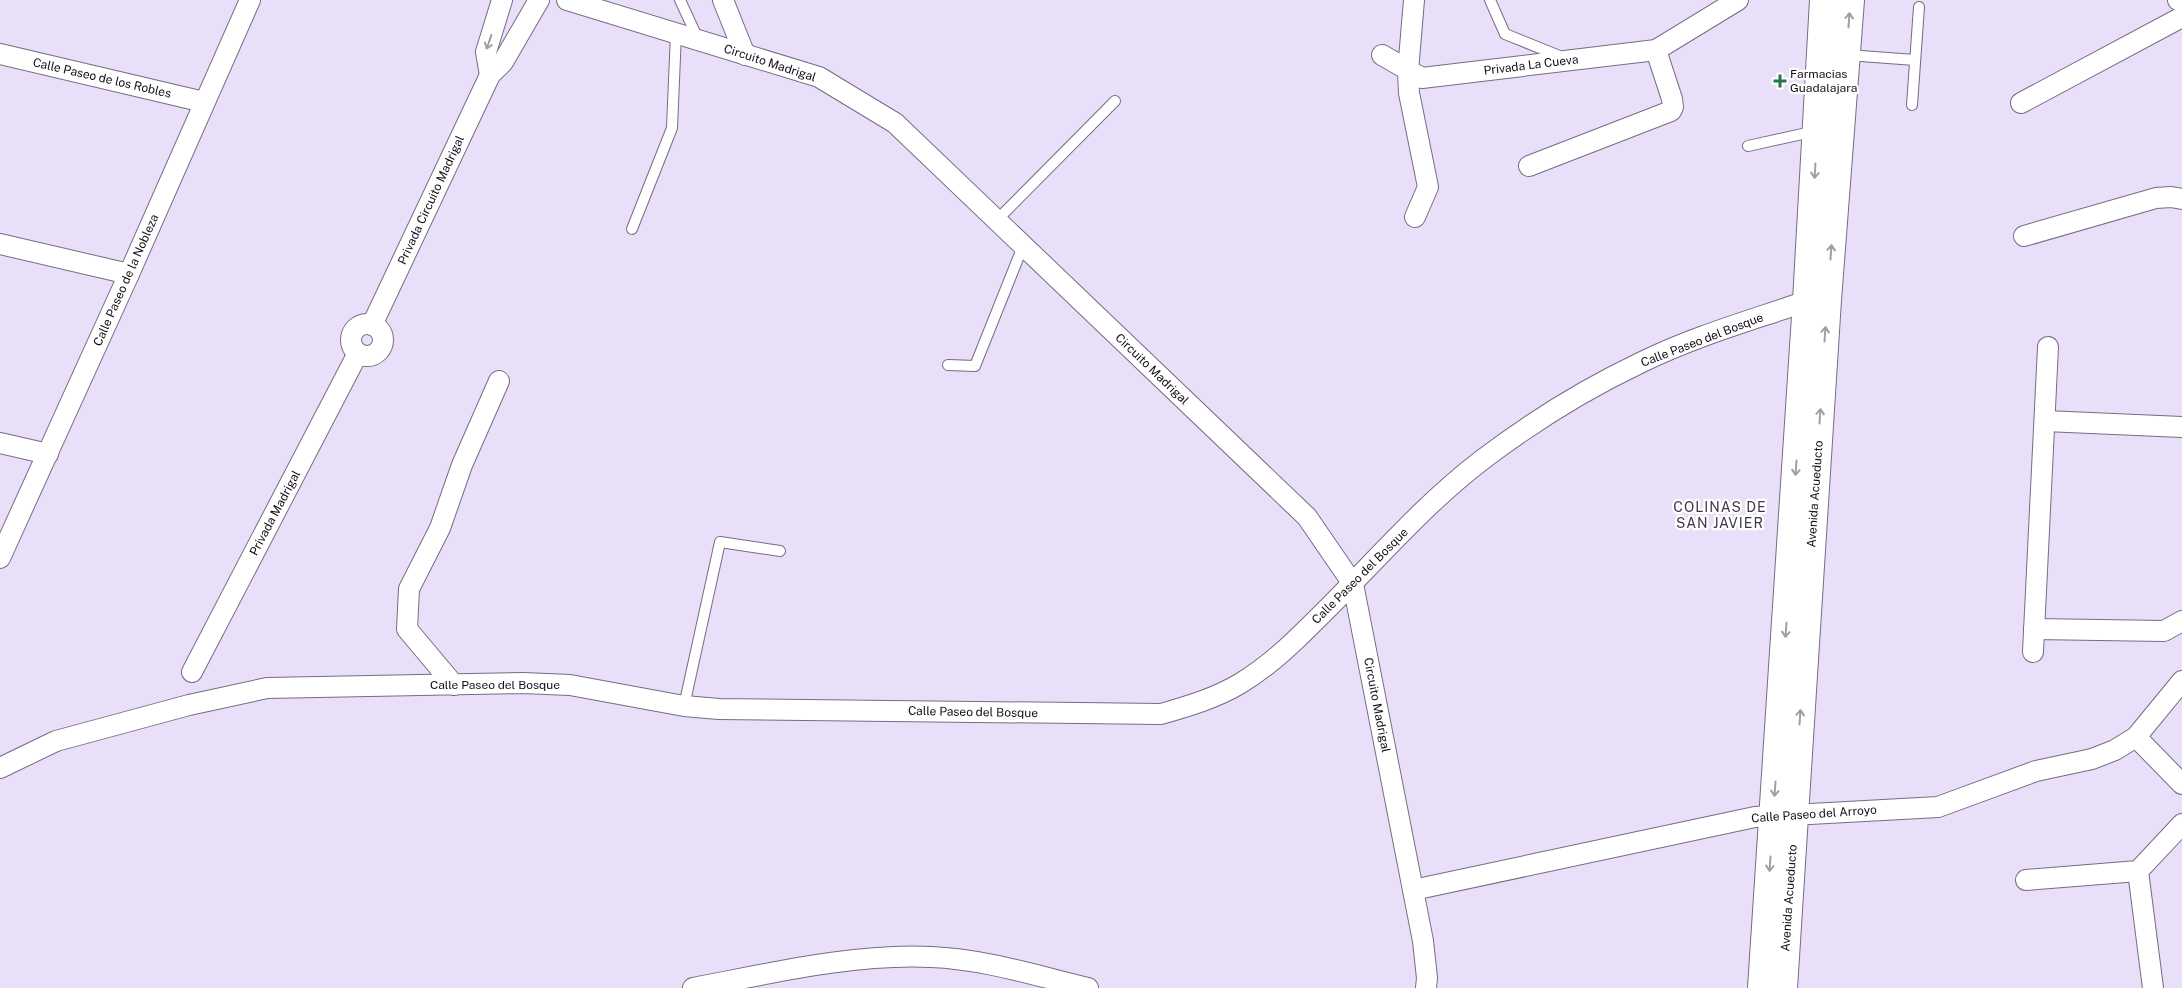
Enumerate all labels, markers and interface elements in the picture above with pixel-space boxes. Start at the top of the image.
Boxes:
one-way arrow [1844,12,1853,28]
one-way arrow [484,34,493,49]
street label: Circuito Madrigal [722,41,818,85]
street label: Privada La Cueva [1483,52,1579,78]
street label: Calle Paseo de los Robles [31,55,173,101]
place label: Farmacias Guadalajara [1790,67,1857,95]
marker: Farmacias Guadalajara [1774,75,1786,87]
street label: Privada Circuito Madrigal [395,133,467,267]
one-way arrow [1810,163,1819,179]
street label: Calle Paseo de la Nobleza [91,212,161,348]
one-way arrow [1826,244,1836,260]
street label: Calle Paseo del Bosque [1639,310,1765,370]
one-way arrow [1820,327,1830,343]
street label: Circuito Madrigal [1113,331,1192,408]
one-way arrow [1815,408,1824,424]
street label: Avenida Acueducto [1804,440,1826,548]
one-way arrow [1792,459,1801,475]
street label: Privada Madrigal [247,468,303,558]
district label: COLINAS DE SAN JAVIER [1673,499,1767,531]
street label: Calle Paseo del Bosque [1309,525,1411,627]
one-way arrow [1781,621,1790,637]
street label: Circuito Madrigal [1361,656,1393,754]
street label: Calle Paseo del Bosque [430,678,560,692]
street label: Calle Paseo del Bosque [908,704,1038,720]
one-way arrow [1796,710,1805,726]
one-way arrow [1771,781,1780,797]
street label: Calle Paseo del Arroyo [1751,803,1877,825]
street label: Avenida Acueducto [1778,844,1800,952]
one-way arrow [1766,856,1775,872]

